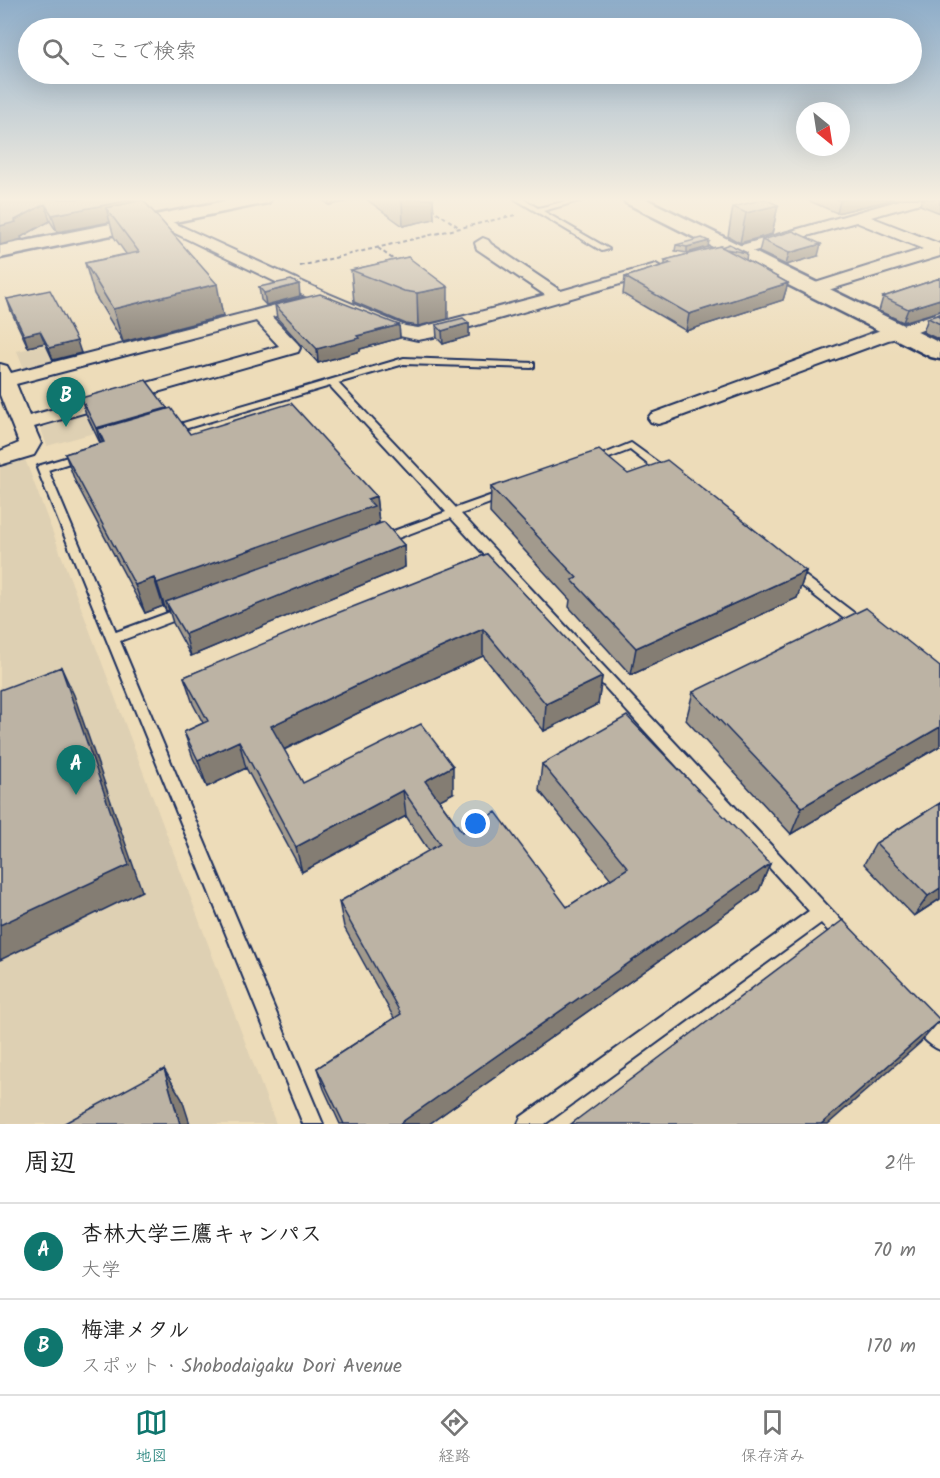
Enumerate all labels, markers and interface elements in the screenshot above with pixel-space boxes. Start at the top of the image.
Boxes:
search box [18,18,922,84]
icon: search [39,35,72,68]
text: ここで検索 [87,35,197,70]
north arrow [796,102,850,156]
pin: B [46,378,86,427]
pin: A [56,746,96,795]
your location [461,809,490,838]
text: 周辺 [24,1143,76,1185]
text: 2件 [884,1148,916,1180]
text: 杏林大学三鷹キャンパス [81,1218,322,1253]
text: A [37,1235,50,1267]
text: 70 m [873,1235,916,1267]
text: 大学 [81,1255,121,1287]
text: 梅津メタル [81,1314,190,1349]
text: B [37,1331,50,1363]
text: 170 m [867,1331,916,1363]
text: スポット · Shobodaigaku Dori Avenue [81,1351,402,1383]
tab: 地図 [135,1406,168,1469]
tab: 経路 [438,1406,471,1469]
tab: 保存済み [741,1406,805,1469]

